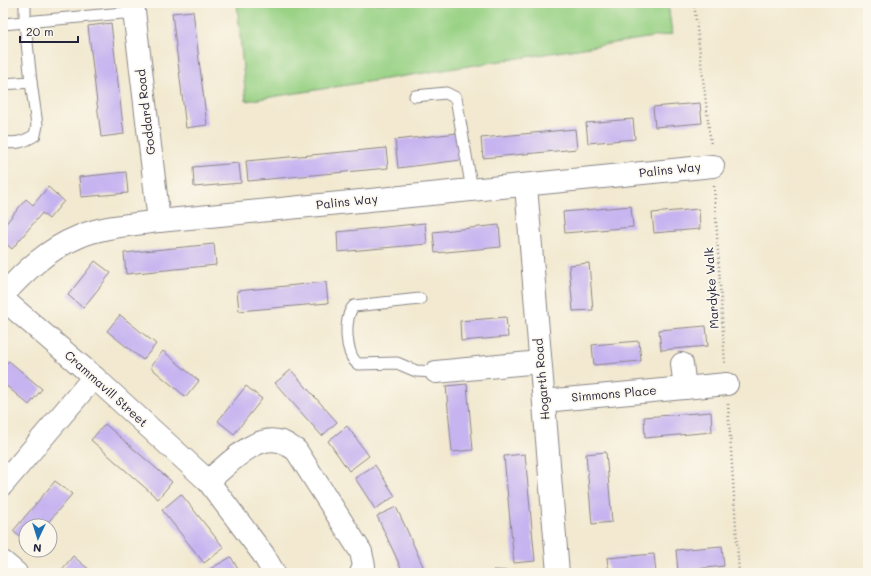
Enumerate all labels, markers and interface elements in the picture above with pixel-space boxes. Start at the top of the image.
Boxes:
scale bar [20,18,78,44]
text: 20 m [26,23,54,39]
street label: Goddard Road [132,68,158,156]
street label: Palins Way [638,158,702,180]
street label: Palins Way [315,190,379,212]
street label: Mardyke Walk [700,247,722,330]
street label: Hogarth Road [529,337,553,421]
street label: Crammavill Street [62,347,152,430]
street label: Simmons Place [571,381,657,405]
north arrow [18,518,58,558]
text: N [33,541,42,556]

